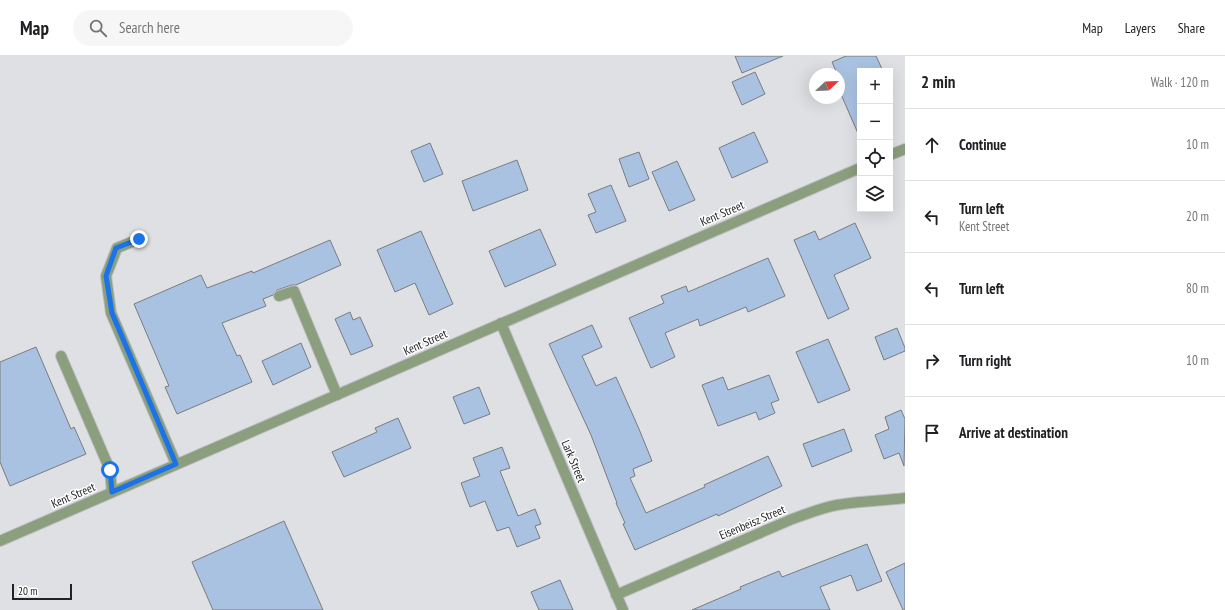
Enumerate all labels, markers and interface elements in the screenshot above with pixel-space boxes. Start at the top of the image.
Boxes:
search box [73,10,353,46]
text: Map [20,16,49,40]
icon: search [87,17,109,39]
text: Search here [119,18,180,37]
text: Map [1082,19,1103,37]
text: Layers [1125,19,1156,37]
text: Share [1178,19,1205,37]
north arrow [809,68,845,104]
map controls [857,68,893,212]
button: + [857,68,893,104]
text: 2 min [921,71,955,93]
text: Walk · 120 m [1151,74,1209,91]
button: − [857,104,893,140]
icon: ahead [921,134,943,156]
text: Continue [959,135,1006,154]
text: 10 m [1186,136,1209,153]
button: locate [857,140,893,176]
button: layers [857,176,893,212]
street label: Kent Street [698,197,747,229]
text: Turn left [959,199,1004,218]
icon: left [921,206,943,228]
text: 20 m [1186,208,1209,225]
text: Kent Street [959,218,1009,235]
route end [130,230,148,248]
icon: left [921,278,943,300]
text: Turn left [959,279,1004,298]
text: 80 m [1186,280,1209,297]
street label: Kent Street [401,325,450,358]
icon: right [921,350,943,372]
text: Turn right [959,351,1011,370]
text: 10 m [1186,352,1209,369]
icon: arrive [921,422,943,444]
text: Arrive at destination [959,423,1068,442]
street label: Lark Street [558,438,590,485]
route start [101,461,119,479]
street label: Kent Street [49,479,98,511]
street label: Eisenbeisz Street [717,501,788,543]
scale bar [12,582,72,601]
text: 20 m [18,584,37,598]

